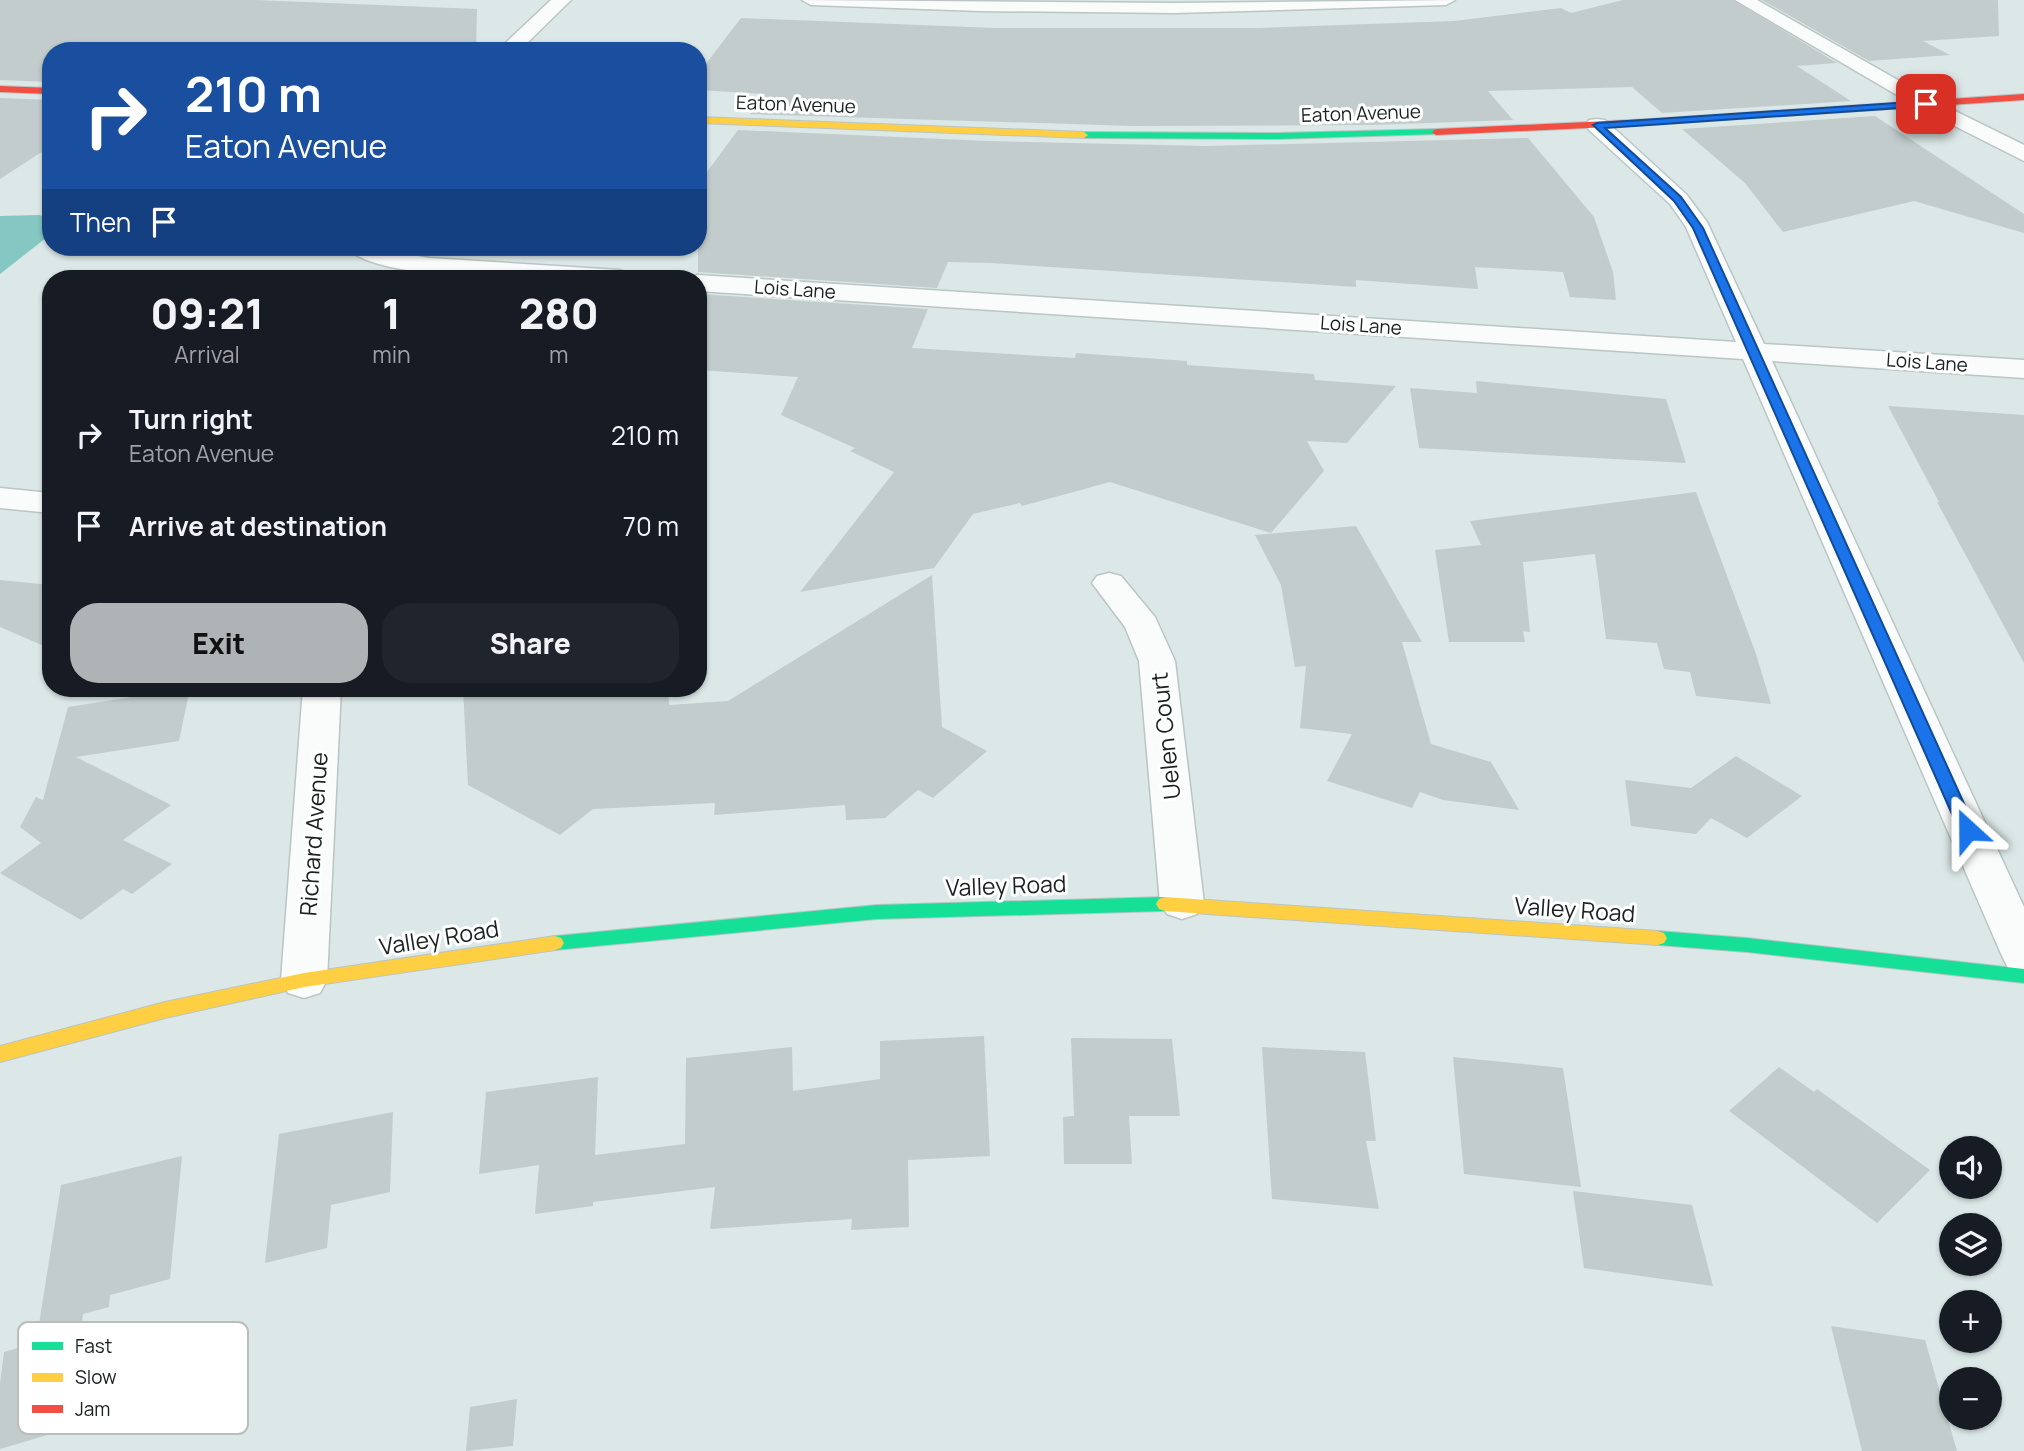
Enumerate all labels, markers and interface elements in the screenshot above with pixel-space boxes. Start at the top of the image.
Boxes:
text: 210 m [185,60,322,127]
icon: right [70,70,161,161]
pin [1896,74,1956,134]
icon: arrive [1907,85,1945,123]
street label: Eaton Avenue [736,89,856,119]
street label: Eaton Avenue [1301,98,1421,128]
text: Eaton Avenue [185,124,387,168]
icon: arrive [145,203,183,241]
text: Then [70,204,131,240]
street label: Lois Lane [753,273,837,305]
text: 09:21 [150,284,264,342]
text: 1 [382,284,401,342]
text: 280 [519,284,599,342]
street label: Lois Lane [1319,309,1403,341]
text: Arrival [174,338,240,370]
text: min [372,338,411,370]
text: m [549,338,569,370]
street label: Lois Lane [1885,346,1969,378]
text: Turn right [129,401,253,437]
icon: right [70,416,108,454]
text: 210 m [611,417,679,453]
text: Eaton Avenue [129,437,274,469]
icon: arrive [70,507,108,545]
text: Arrive at destination [129,508,387,544]
text: 70 m [623,508,679,544]
button: Exit [70,603,368,683]
button: Share [382,603,679,683]
street label: Uelen Court [1142,671,1188,801]
street label: Richard Avenue [291,751,335,917]
position arrow [1931,793,2005,867]
street label: Valley Road [945,867,1067,903]
street label: Valley Road [1514,889,1636,929]
street label: Valley Road [377,912,501,962]
map controls [1939,1136,2002,1430]
button: sound [1939,1136,2002,1199]
button: layers [1939,1213,2002,1276]
button: + [1939,1290,2002,1353]
legend [18,1322,248,1434]
text: Fast [75,1333,112,1359]
text: Slow [75,1364,117,1390]
button: − [1939,1367,2002,1430]
text: Jam [75,1396,110,1422]

